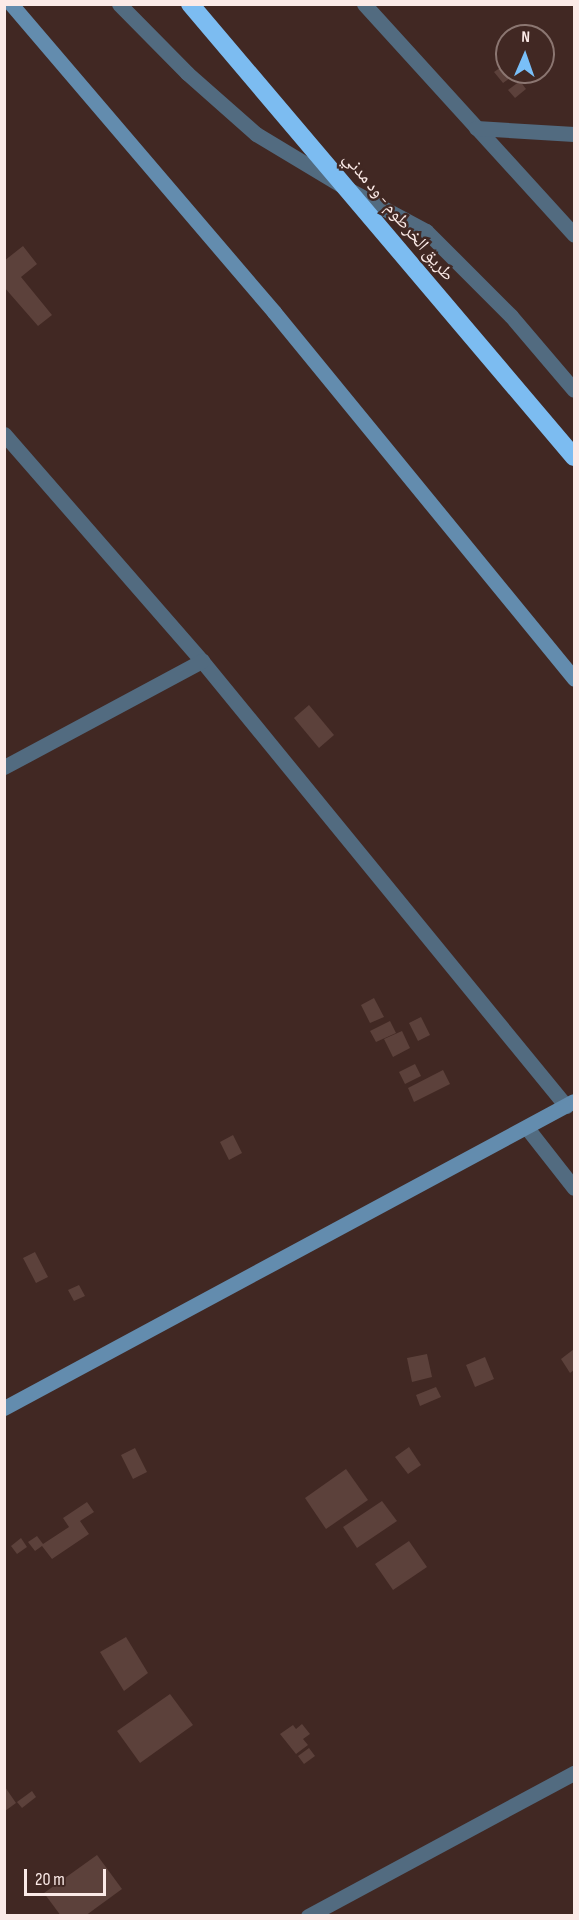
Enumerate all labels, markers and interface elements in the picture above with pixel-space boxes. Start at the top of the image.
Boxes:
north arrow [495,24,555,84]
text: N [521,28,530,47]
street label: طريق الخرطوم - ود مدني [338,148,458,286]
scale bar [27,1857,110,1895]
text: 20 m [35,1869,65,1890]

